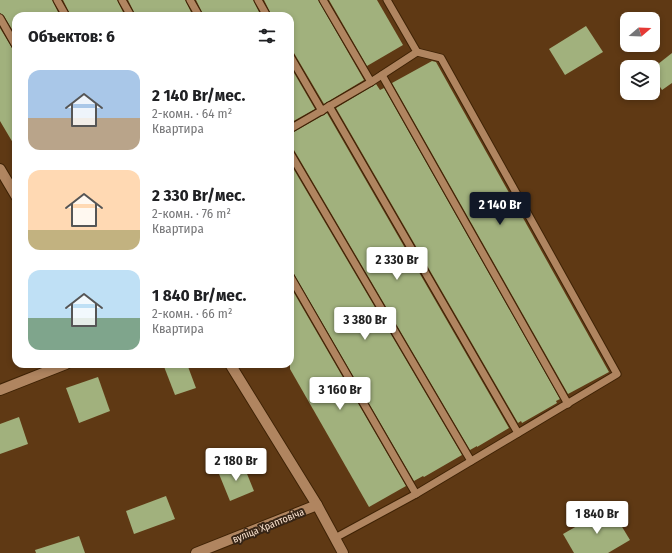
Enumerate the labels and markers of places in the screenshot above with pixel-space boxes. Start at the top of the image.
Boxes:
pin: 2 140 Br [459,192,541,226]
pin: 2 330 Br [356,247,438,281]
pin: 3 380 Br [324,307,406,341]
pin: 3 160 Br [299,377,381,411]
pin: 2 180 Br [195,448,277,482]
pin: 1 840 Br [556,501,638,535]

